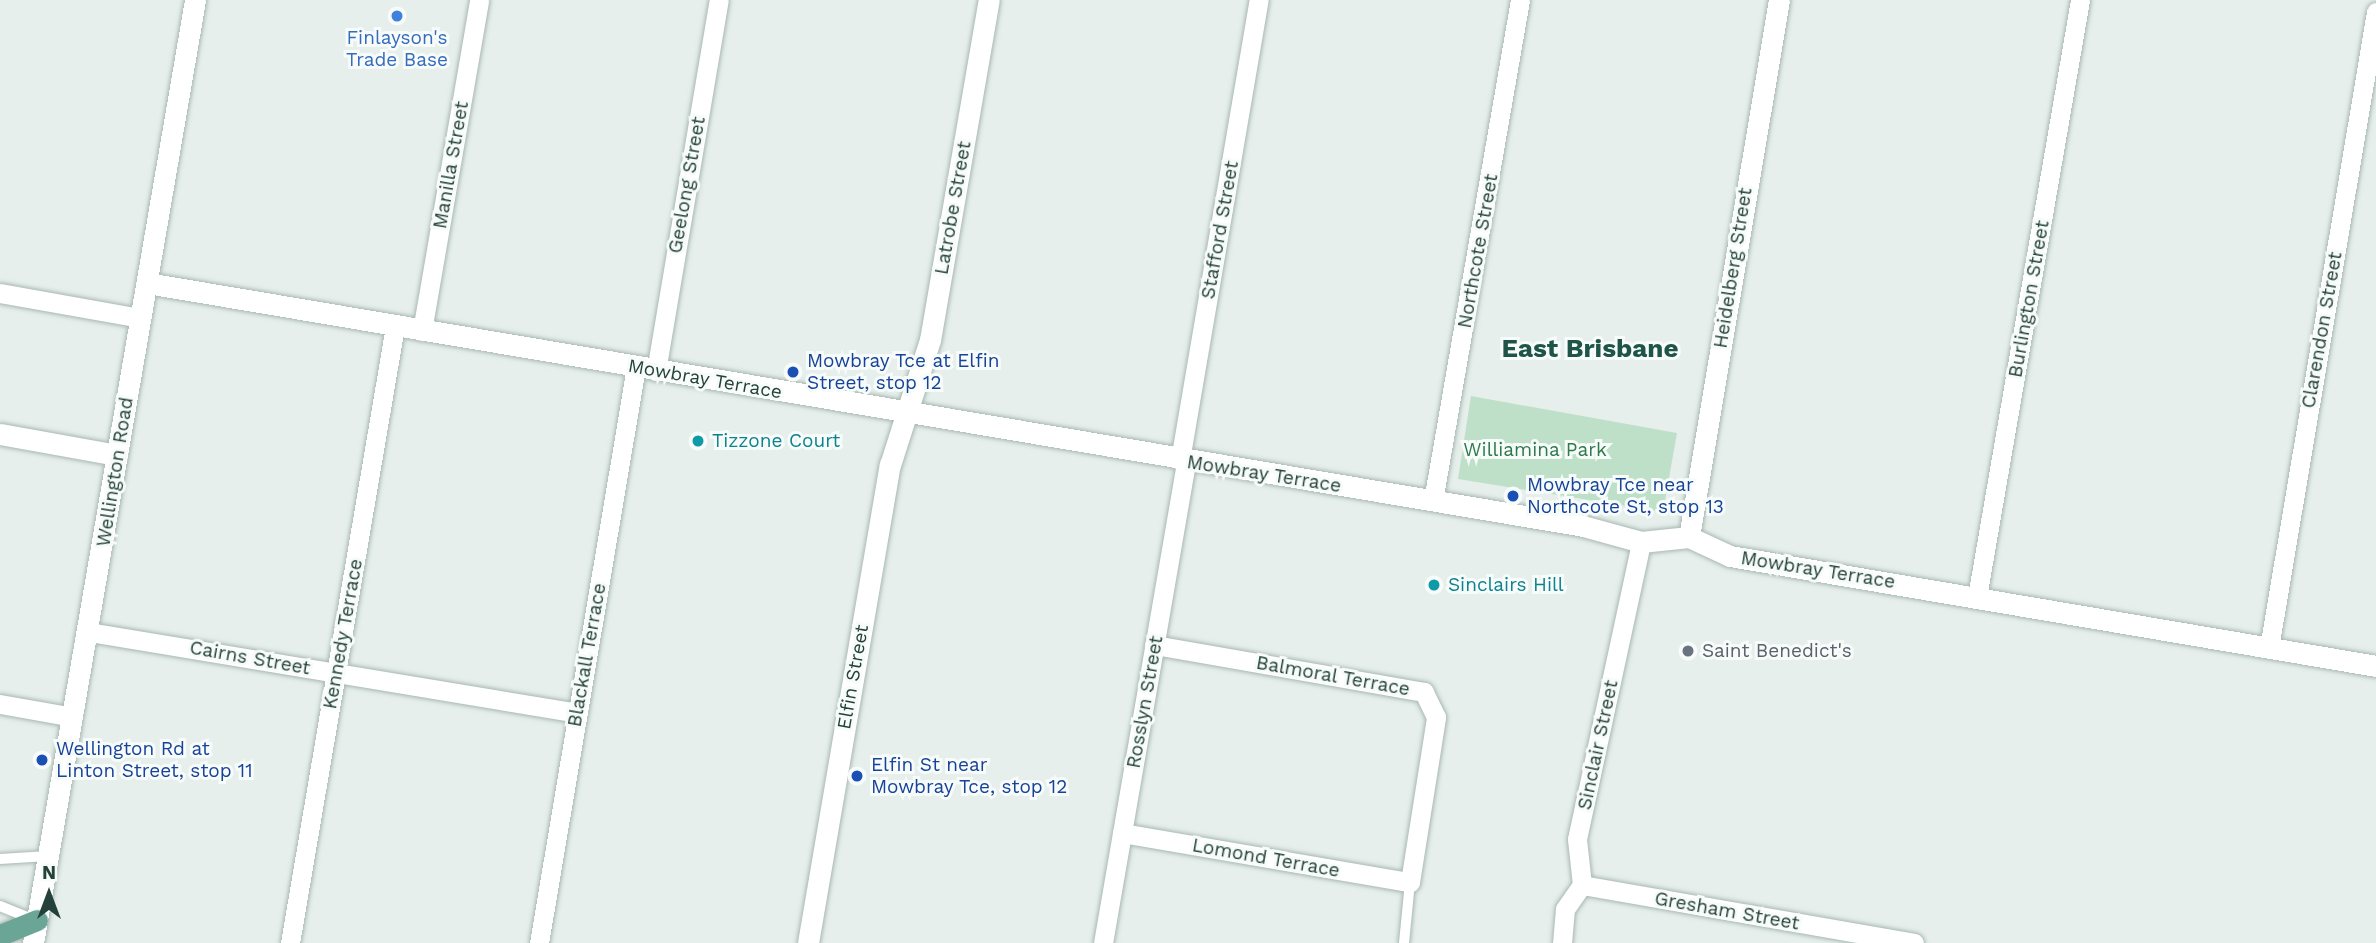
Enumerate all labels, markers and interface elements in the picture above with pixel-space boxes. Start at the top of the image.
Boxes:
marker: Finlayson's Trade Base [389,8,405,24]
place label: Finlayson's Trade Base [346,27,448,71]
street label: Manilla Street [429,99,473,231]
street label: Geelong Street [664,115,710,255]
street label: Latrobe Street [930,140,976,276]
street label: Stafford Street [1197,159,1243,301]
street label: Northcote Street [1453,172,1503,330]
street label: Heidelberg Street [1709,186,1757,350]
street label: Burlington Street [2004,219,2054,379]
street label: Clarendon Street [2297,250,2347,410]
district label: East Brisbane [1502,333,1678,365]
place label: Mowbray Tce at Elfin Street, stop 12 [807,350,1000,394]
street label: Mowbray Terrace [626,354,784,404]
marker: Mowbray Tce at Elfin Street, stop 12 [785,364,801,380]
street label: Wellington Road [92,396,138,548]
place label: Tizzone Court [712,430,840,452]
marker: Tizzone Court [690,433,706,449]
park label: Williamina Park [1463,439,1607,461]
street label: Mowbray Terrace [1185,450,1343,498]
place label: Mowbray Tce near Northcote St, stop 13 [1527,474,1724,518]
marker: Mowbray Tce near Northcote St, stop 13 [1505,488,1521,504]
street label: Mowbray Terrace [1739,546,1897,594]
street label: Kennedy Terrace [318,557,368,711]
place label: Sinclairs Hill [1448,574,1564,596]
marker: Sinclairs Hill [1426,577,1442,593]
street label: Blackall Terrace [563,581,611,729]
street label: Elfin Street [833,623,873,731]
street label: Rosslyn Street [1122,634,1168,770]
street label: Cairns Street [188,636,312,680]
place label: Saint Benedict's [1702,640,1852,662]
marker: Saint Benedict's [1680,643,1696,659]
street label: Balmoral Terrace [1254,651,1412,701]
street label: Sinclair Street [1573,678,1623,812]
place label: Wellington Rd at Linton Street, stop 11 [56,738,253,782]
marker: Wellington Rd at Linton Street, stop 11 [34,752,50,768]
place label: Elfin St near Mowbray Tce, stop 12 [871,754,1069,798]
marker: Elfin St near Mowbray Tce, stop 12 [849,768,865,784]
street label: Lomond Terrace [1190,834,1342,882]
north arrow [14,859,84,929]
text: N [42,861,56,884]
street label: Gresham Street [1653,887,1801,935]

